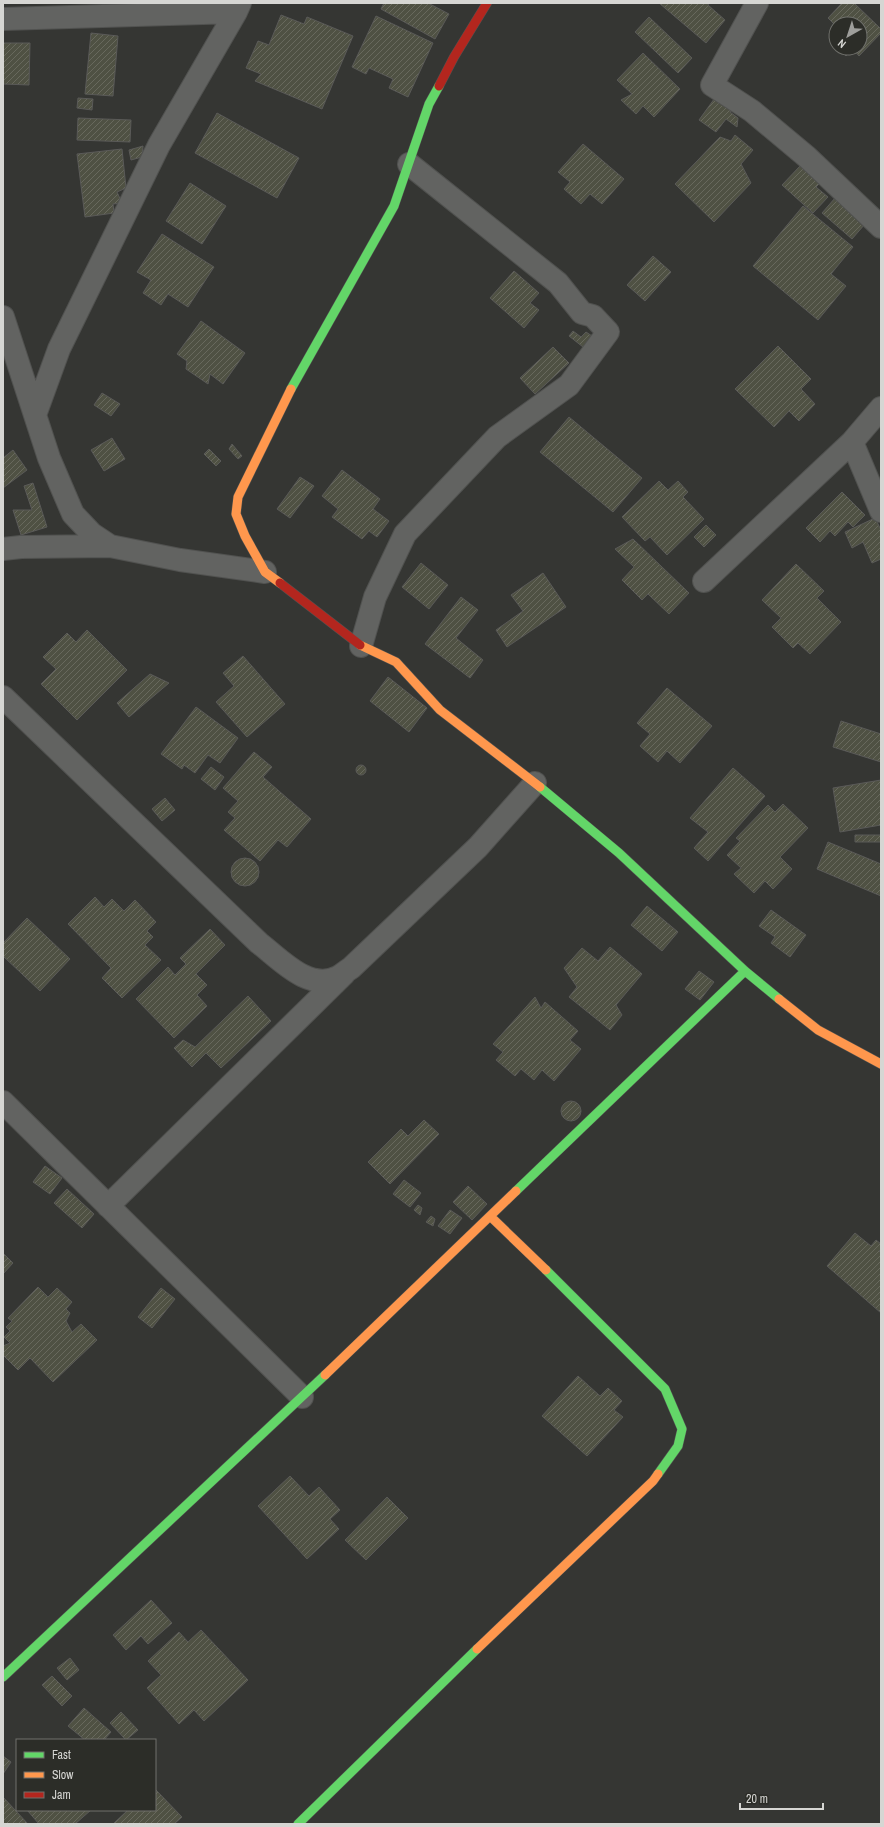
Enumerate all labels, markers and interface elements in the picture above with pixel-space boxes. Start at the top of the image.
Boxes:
north arrow [828,16,868,56]
text: N [835,36,849,51]
legend [16,1739,156,1811]
text: Fast [52,1747,71,1763]
text: Slow [52,1767,74,1783]
scale bar [740,1785,823,1811]
text: Jam [52,1787,71,1803]
text: 20 m [746,1791,768,1807]

